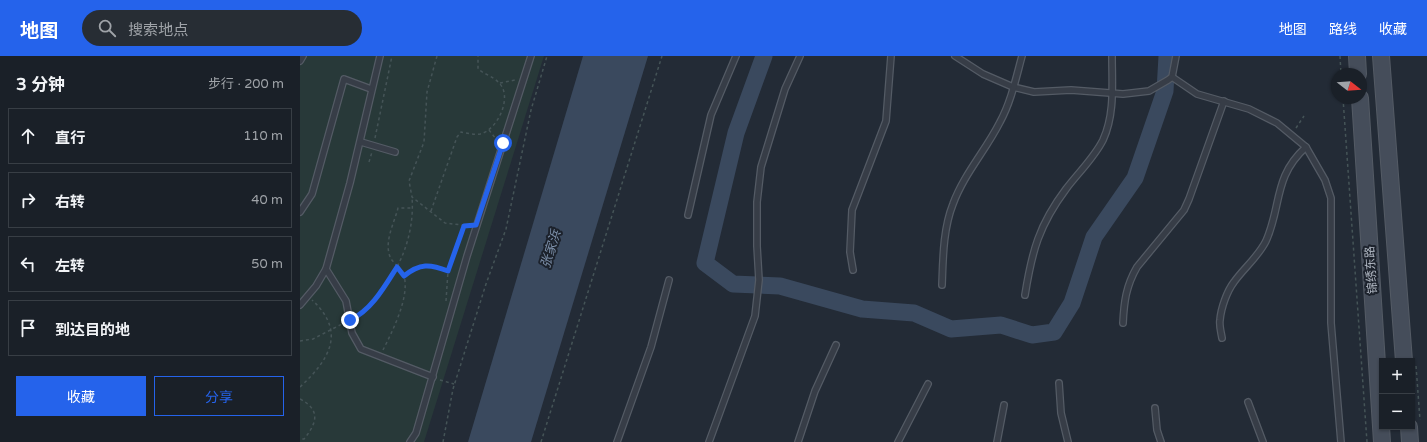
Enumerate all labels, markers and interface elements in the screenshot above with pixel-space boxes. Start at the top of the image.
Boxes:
search box [82,10,362,46]
icon: search [96,17,118,39]
text: 地图 [20,20,58,42]
text: 搜索地点 [128,21,188,39]
text: 地图 [1279,21,1307,38]
text: 路线 [1329,21,1357,38]
text: 收藏 [1379,21,1407,38]
north arrow [1331,68,1367,104]
text: 3 分钟 [16,74,65,95]
text: 步行 · 200 m [208,76,284,92]
icon: ahead [17,125,39,147]
text: 110 m [243,128,283,144]
text: 直行 [55,129,85,147]
route start [494,134,512,152]
icon: right [17,189,39,211]
text: 40 m [251,192,283,208]
text: 右转 [55,193,85,211]
water label: 张家浜 [538,227,565,270]
street label: 锦绣东路 [1362,246,1380,294]
icon: left [17,253,39,275]
text: 50 m [251,256,283,272]
text: 左转 [55,257,85,275]
route end [341,311,359,329]
icon: arrive [17,317,39,339]
text: 到达目的地 [55,321,130,339]
map controls [1379,358,1415,430]
button: + [1379,358,1415,394]
button: 收藏 [16,376,146,416]
button: 分享 [154,376,284,416]
button: − [1379,394,1415,430]

